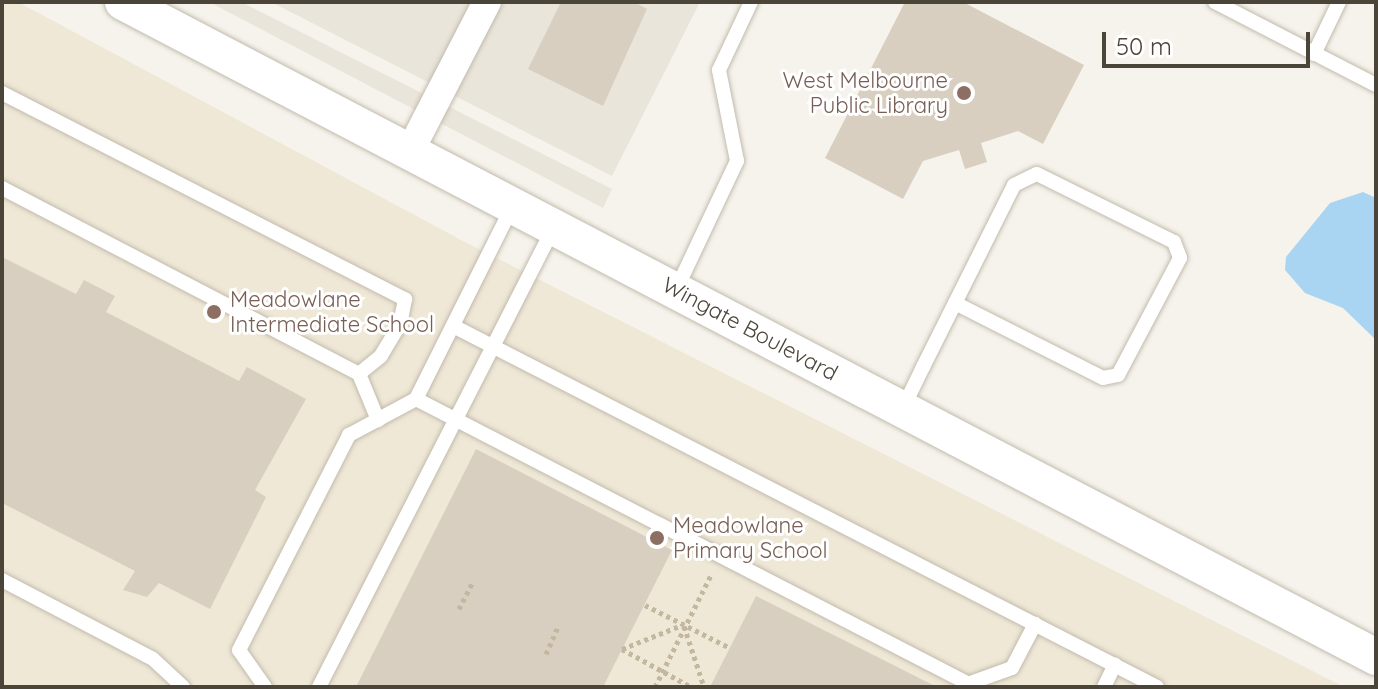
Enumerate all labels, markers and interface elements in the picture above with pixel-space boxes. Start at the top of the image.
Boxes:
scale bar [1106,16,1314,66]
text: 50 m [1116,31,1172,61]
place label: West Melbourne Public Library [782,67,948,118]
marker: West Melbourne Public Library [955,84,973,102]
street label: Wingate Boulevard [658,272,842,386]
place label: Meadowlane Intermediate School [230,286,434,338]
marker: Meadowlane Intermediate School [205,303,223,321]
place label: Meadowlane Primary School [673,512,828,564]
marker: Meadowlane Primary School [648,529,666,547]

